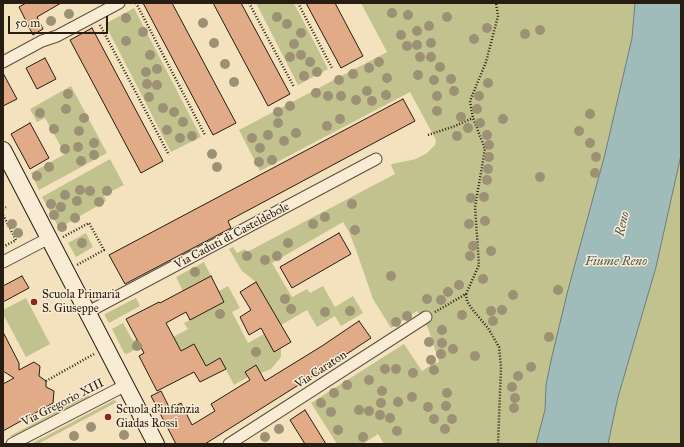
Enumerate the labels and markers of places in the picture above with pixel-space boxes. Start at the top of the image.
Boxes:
place label: Scuola Primaria S. Giuseppe [42,288,120,316]
marker: Scuola Primaria S. Giuseppe [29,297,39,307]
place label: Scuola d'infanzia Giadas Rossi [116,403,200,431]
marker: Scuola d'infanzia Giadas Rossi [103,412,113,422]

